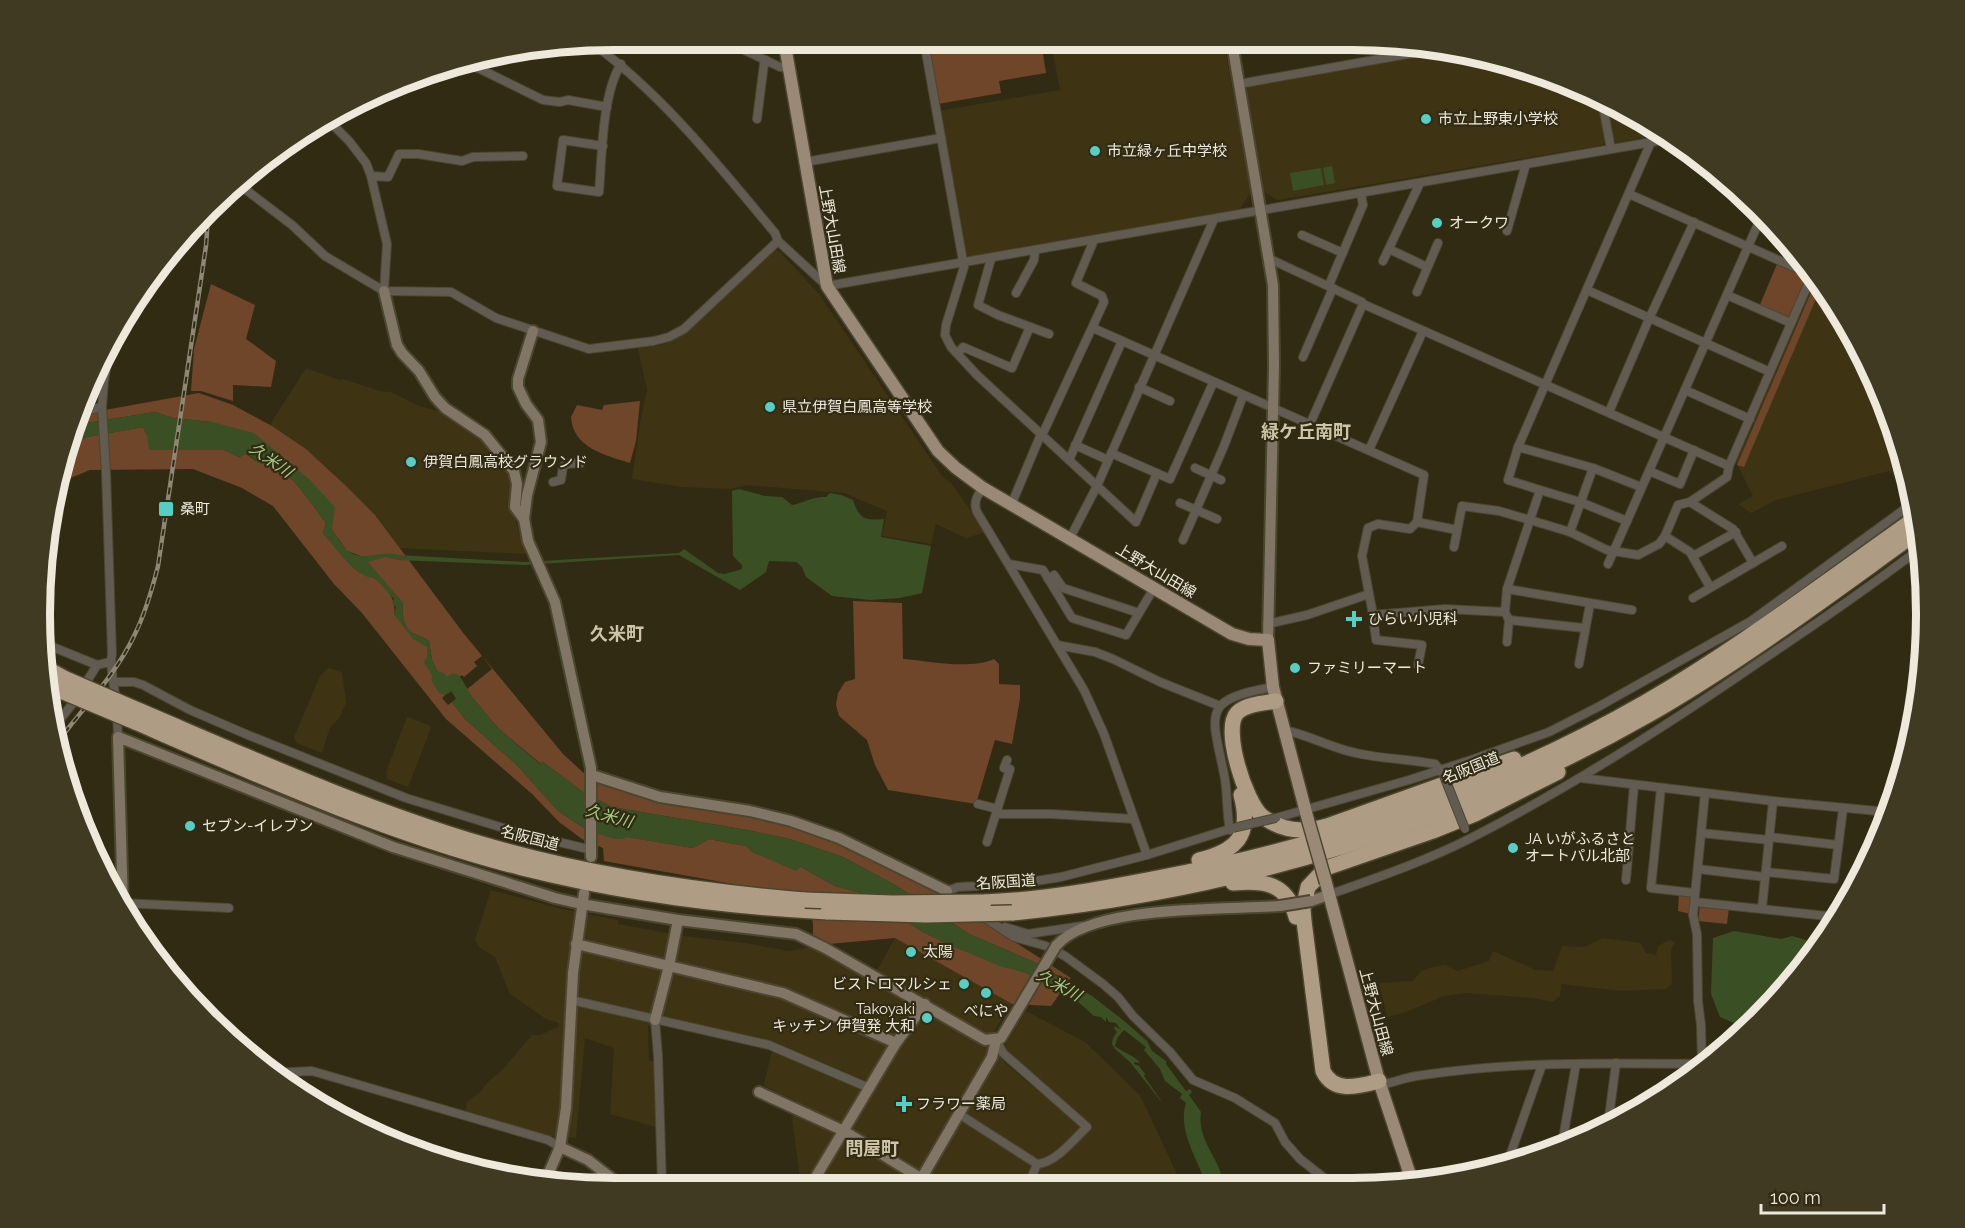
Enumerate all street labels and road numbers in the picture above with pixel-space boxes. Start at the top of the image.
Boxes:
street label: 上野大山田線 [815,183,849,275]
street label: 上野大山田線 [1113,540,1199,602]
street label: 名阪国道 [1440,748,1502,788]
street label: 名阪国道 [499,822,561,854]
street label: 名阪国道 [975,871,1037,893]
street label: 上野大山田線 [1356,966,1396,1058]

